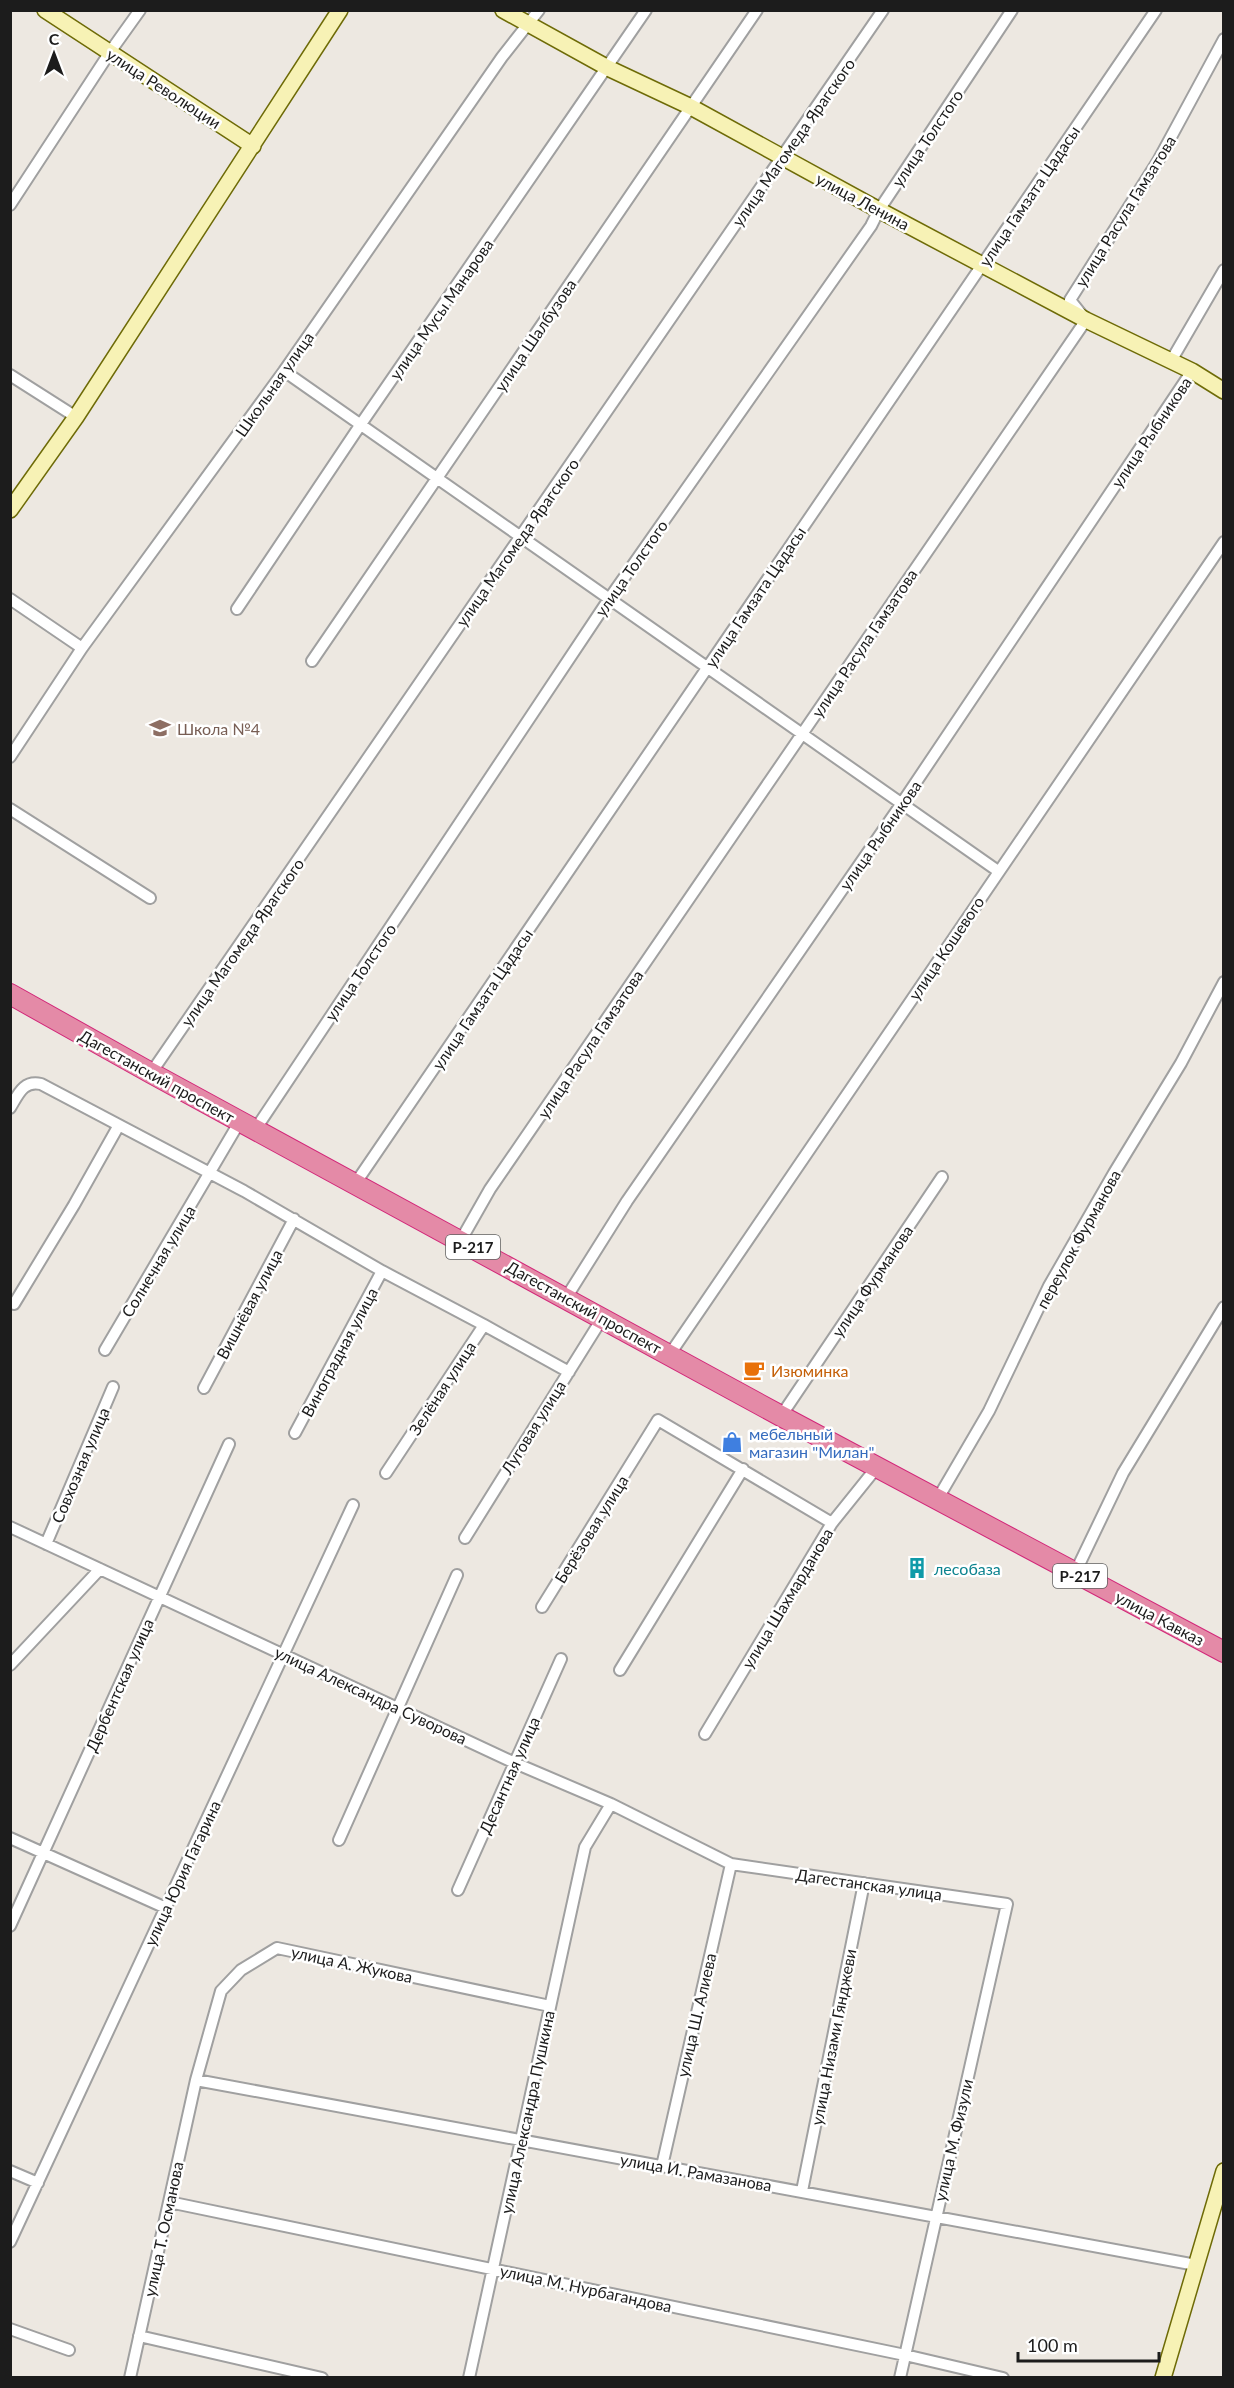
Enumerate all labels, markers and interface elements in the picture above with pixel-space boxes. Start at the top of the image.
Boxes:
north arrow [24,24,84,84]
text: С [49,29,60,48]
street label: улица Революции [103,44,225,132]
street label: улица Магомеда Ярагского [728,54,858,230]
street label: улица Толстого [887,86,967,190]
street label: улица Гамзата Цадасы [975,122,1083,270]
street label: улица Расула Гамзатова [1071,132,1179,290]
street label: улица Ленина [813,168,913,234]
street label: улица Мусы Манарова [385,235,497,383]
street label: улица Шалбузова [490,275,580,395]
street label: Школьная улица [231,328,317,440]
street label: улица Рыбникова [1107,373,1195,491]
street label: улица Магомеда Ярагского [452,454,582,630]
street label: улица Толстого [591,516,671,620]
street label: улица Гамзата Цадасы [701,523,809,671]
street label: улица Расула Гамзатова [807,565,921,721]
school or university icon: Школа №4 [148,716,172,740]
place label: Школа №4 [177,719,260,738]
street label: улица Рыбникова [835,777,925,893]
street label: улица Магомеда Ярагского [177,854,307,1030]
street label: улица Кошевого [904,893,988,1003]
street label: улица Толстого [320,920,400,1024]
street label: улица Гамзата Цадасы [428,925,536,1073]
street label: улица Расула Гамзатова [533,966,647,1122]
street label: Дагестанский проспект [76,1025,238,1127]
street label: переулок Фурманова [1032,1166,1124,1312]
street label: Солнечная улица [117,1202,199,1320]
street label: улица Фурманова [828,1221,916,1341]
road number: Р-217 [446,1235,500,1259]
street label: Вишнёвая улица [212,1246,286,1362]
street label: Дагестанский проспект [503,1256,665,1358]
street label: Виноградная улица [297,1284,381,1420]
street label: Зелёная улица [405,1338,479,1438]
cafe icon: Изюминка [742,1358,766,1382]
place label: Изюминка [771,1361,848,1380]
street label: Луговая улица [496,1377,569,1478]
street label: Совхозная улица [47,1404,113,1526]
place label: мебельный магазин "Милан" [749,1424,874,1461]
shop icon: мебельный магазин "Милан" [720,1430,744,1454]
street label: Берёзовая улица [550,1472,632,1586]
street label: улица Шахмарданова [738,1524,836,1672]
building icon: лесобаза [905,1556,929,1580]
place label: лесобаза [934,1559,1001,1578]
road number: Р-217 [1053,1564,1107,1588]
street label: улица Кавказ [1112,1587,1208,1649]
street label: Дербентская улица [81,1616,157,1754]
street label: улица Александра Суворова [272,1642,470,1748]
street label: Десантная улица [475,1714,543,1836]
street label: улица Юрия Гагарина [140,1797,224,1949]
street label: Дагестанская улица [795,1864,943,1904]
street label: улица А. Жукова [290,1942,414,1986]
street label: улица Низами Гянджеви [807,1947,859,2127]
street label: улица Ш. Алиева [672,1951,720,2079]
street label: улица Александра Пушкина [496,2009,558,2215]
street label: улица М. Физули [930,2077,976,2203]
street label: улица И. Рамазанова [619,2149,773,2195]
street label: улица Т. Османова [139,2160,187,2298]
street label: улица М. Нурбагандова [498,2260,674,2316]
scale bar [1018,2325,1159,2363]
text: 100 m [1027,2334,1078,2356]

